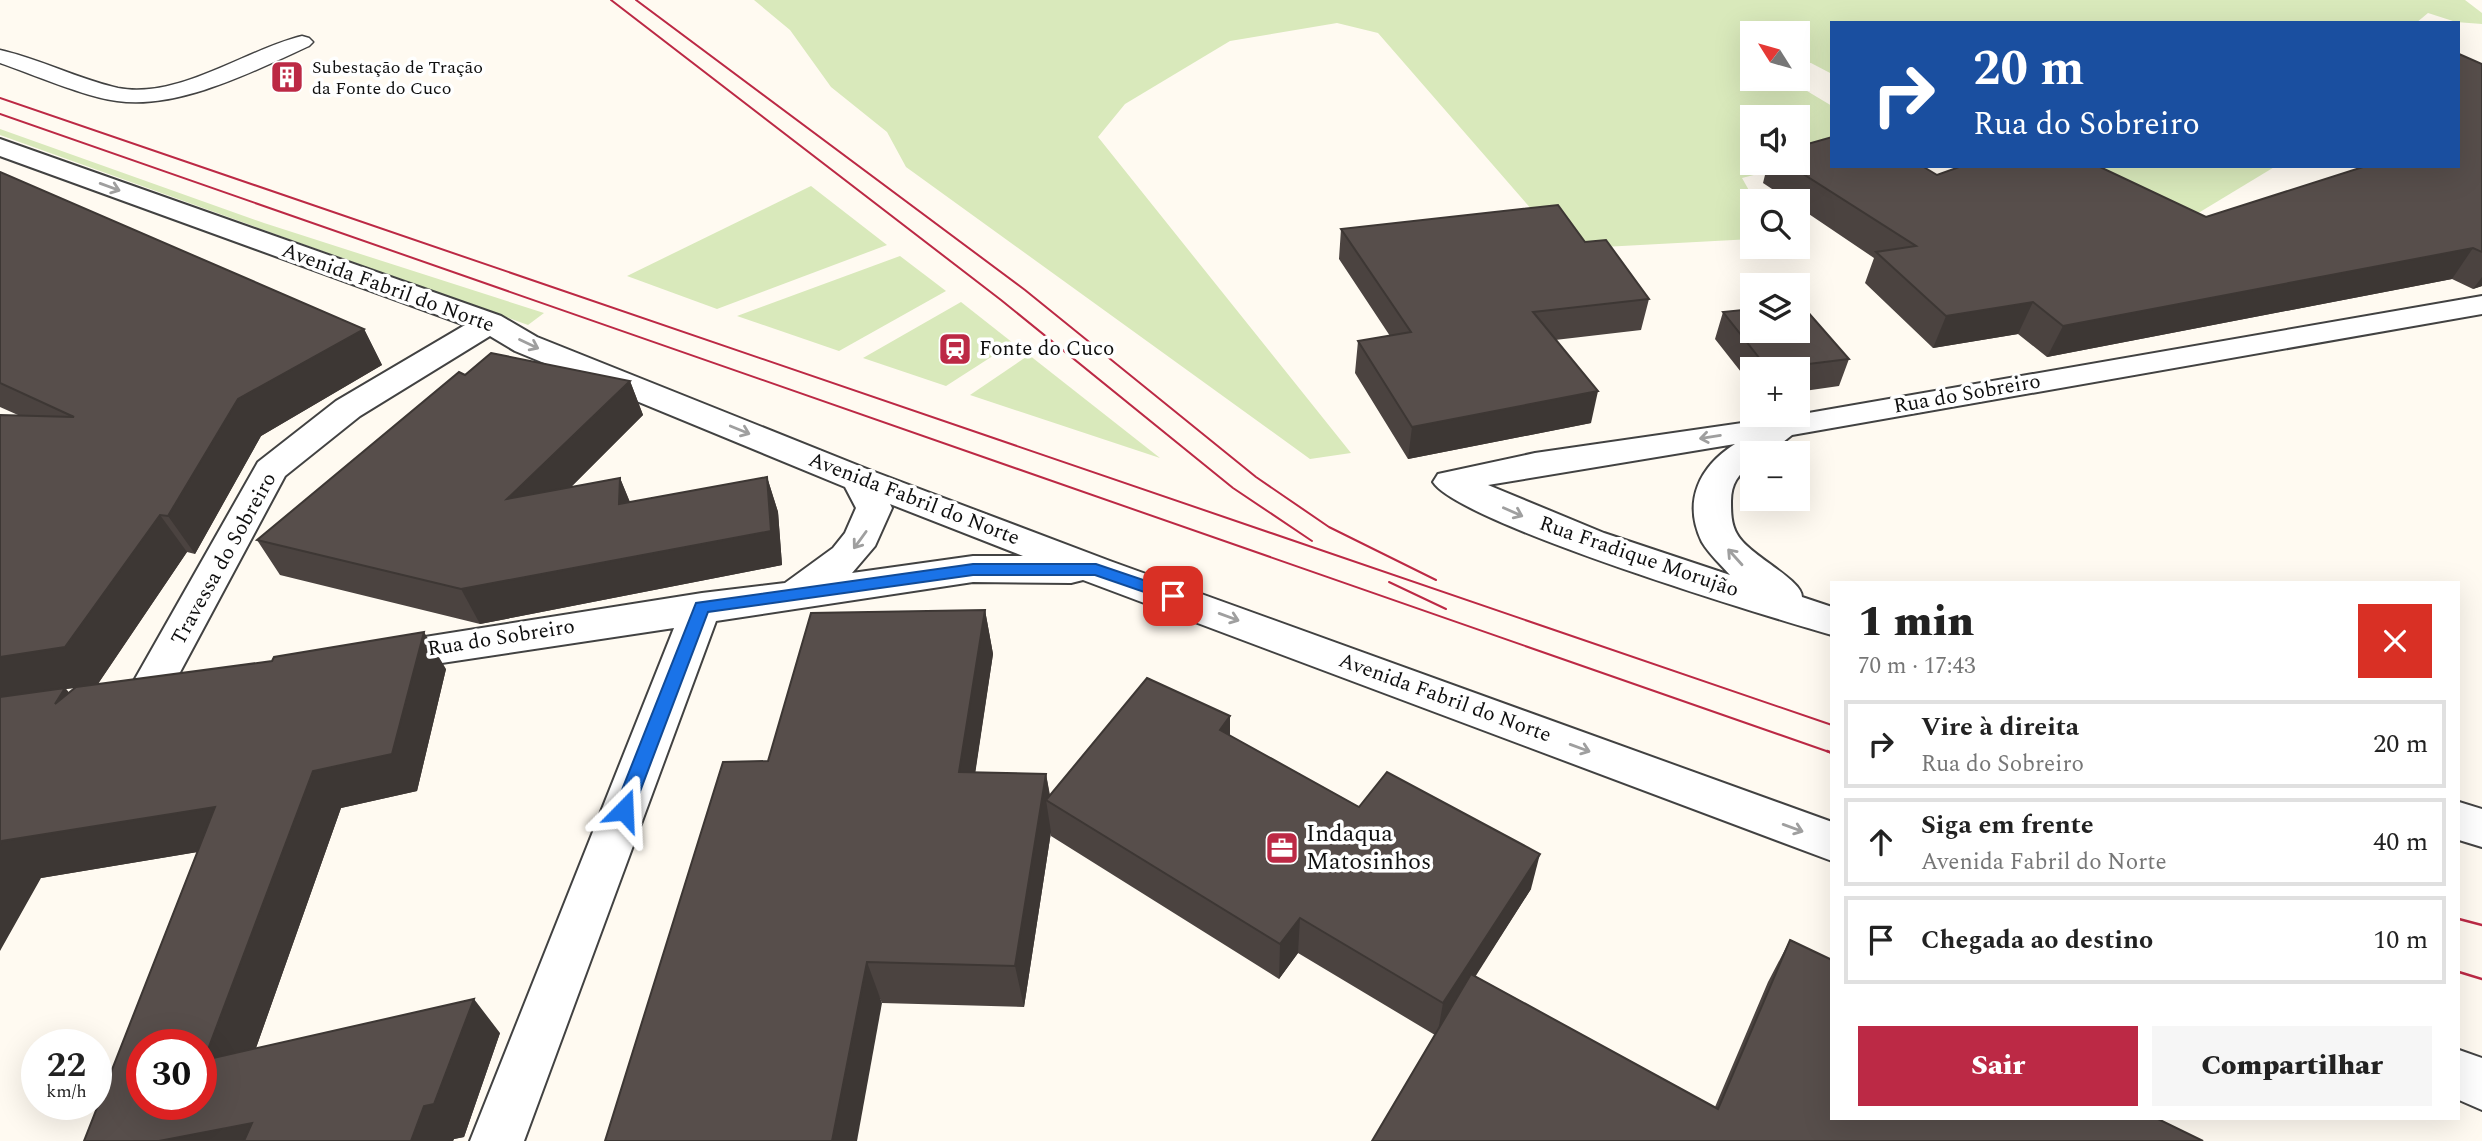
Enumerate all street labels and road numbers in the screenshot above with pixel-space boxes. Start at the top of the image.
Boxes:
street label: Avenida Fabril do Norte [277,235,499,341]
street label: Rua do Sobreiro [1891,365,2043,423]
street label: Avenida Fabril do Norte [804,444,1024,554]
street label: Travessa do Sobreiro [163,467,285,651]
street label: Rua Fradique Morujão [1535,508,1743,606]
street label: Rua do Sobreiro [425,611,577,665]
street label: Avenida Fabril do Norte [1334,645,1556,751]

